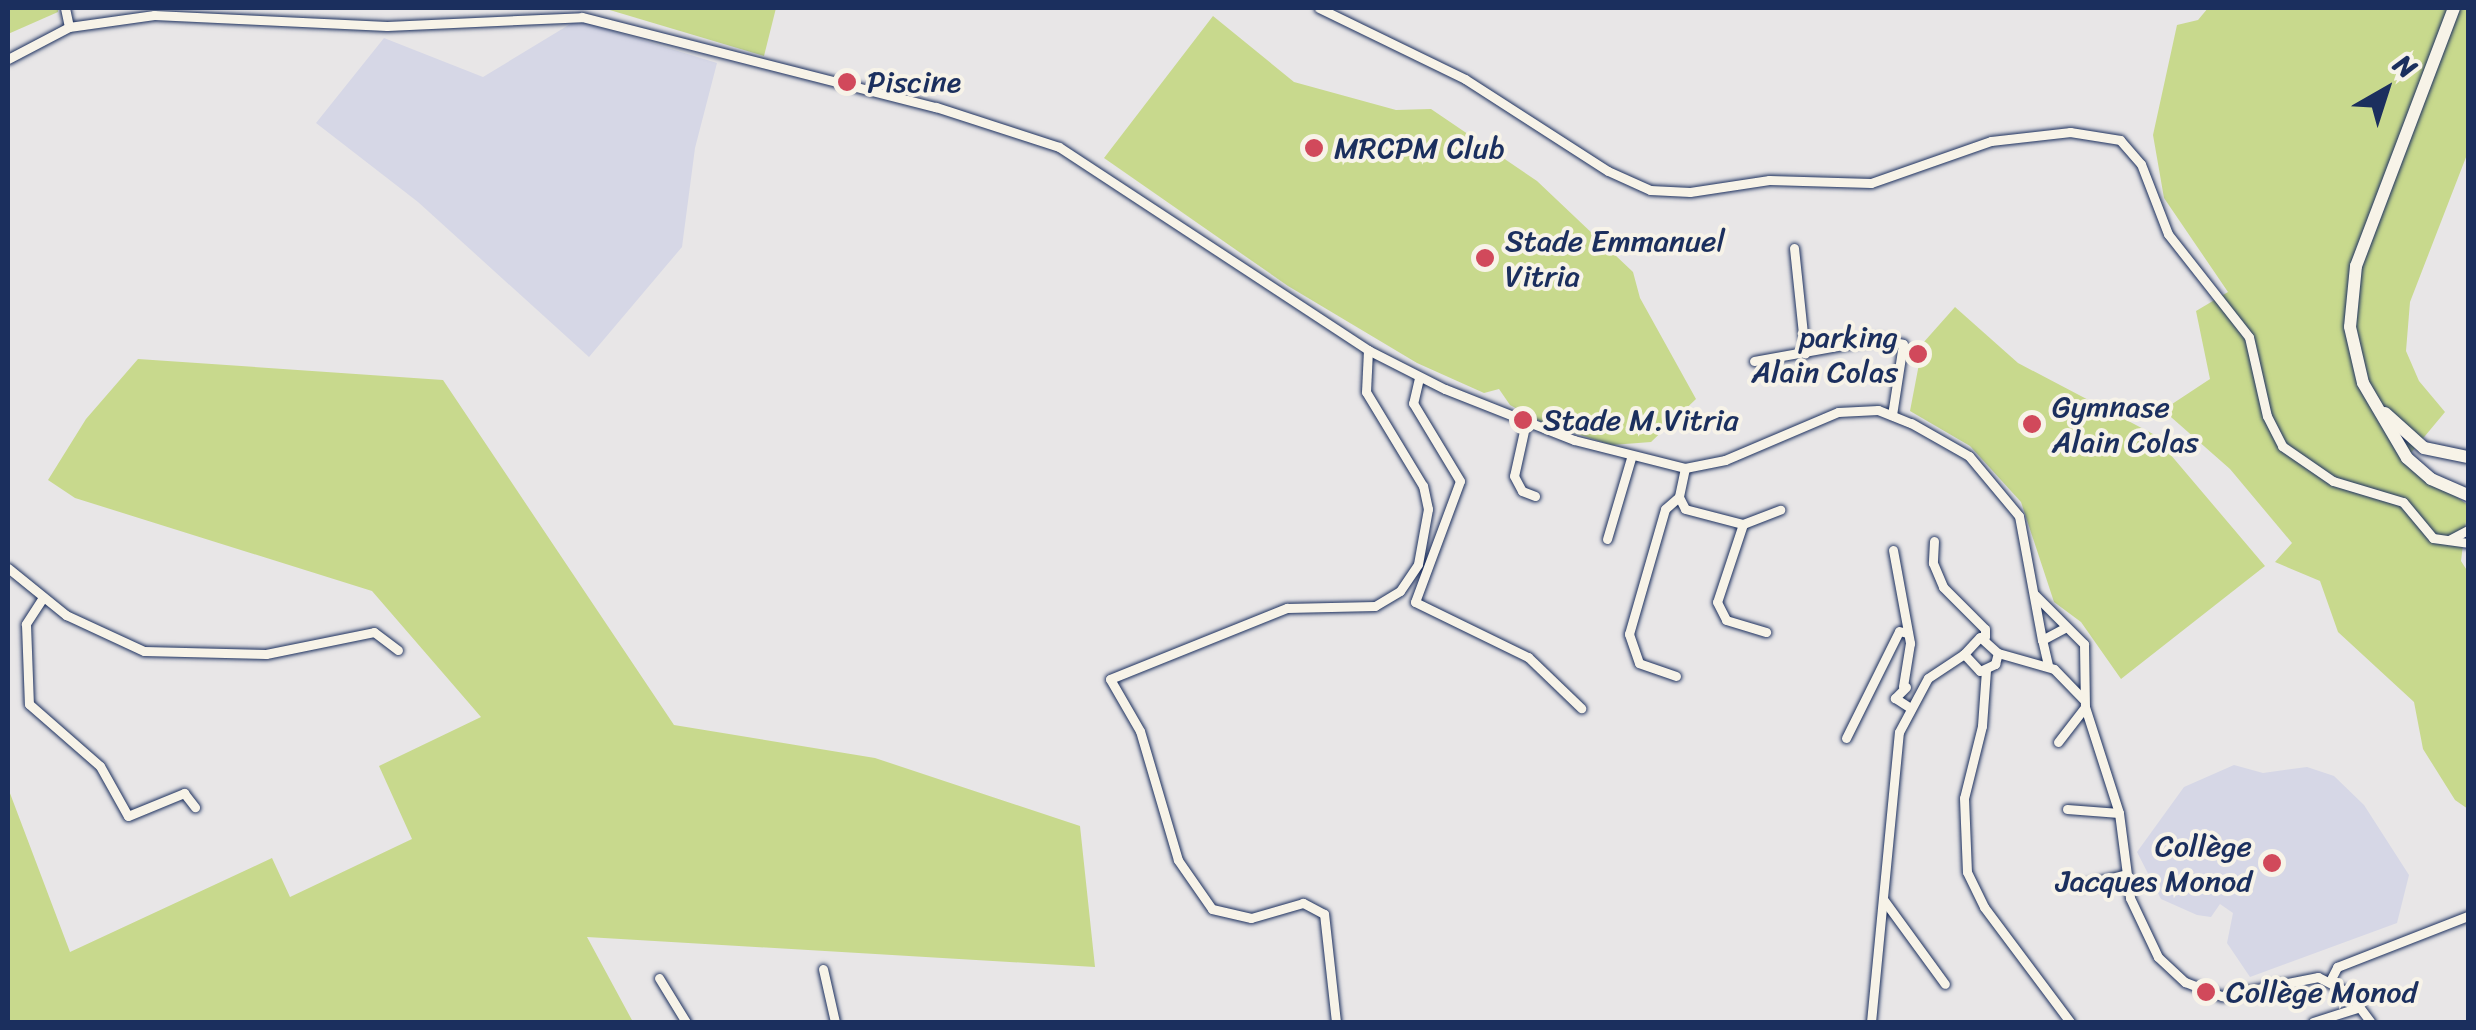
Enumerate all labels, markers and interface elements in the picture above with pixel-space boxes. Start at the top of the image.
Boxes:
north arrow [2336,40,2436,140]
text: N [2382,41,2428,91]
place label: Piscine [867,64,961,100]
marker: Piscine [836,71,858,93]
place label: MRCPM Club [1334,130,1506,166]
marker: MRCPM Club [1303,137,1325,159]
place label: Stade Emmanuel Vitria [1505,223,1724,294]
marker: Stade Emmanuel Vitria [1474,247,1496,269]
place label: parking Alain Colas [1751,319,1898,390]
marker: parking Alain Colas [1907,343,1929,365]
place label: Gymnase Alain Colas [2052,389,2199,460]
place label: Stade M.Vitria [1543,402,1737,438]
marker: Stade M.Vitria [1512,409,1534,431]
marker: Gymnase Alain Colas [2021,413,2043,435]
place label: Collège Jacques Monod [2056,828,2252,898]
marker: Collège Jacques Monod [2261,852,2283,874]
place label: Collège Monod [2226,974,2418,1010]
marker: Collège Monod [2195,981,2217,1003]

